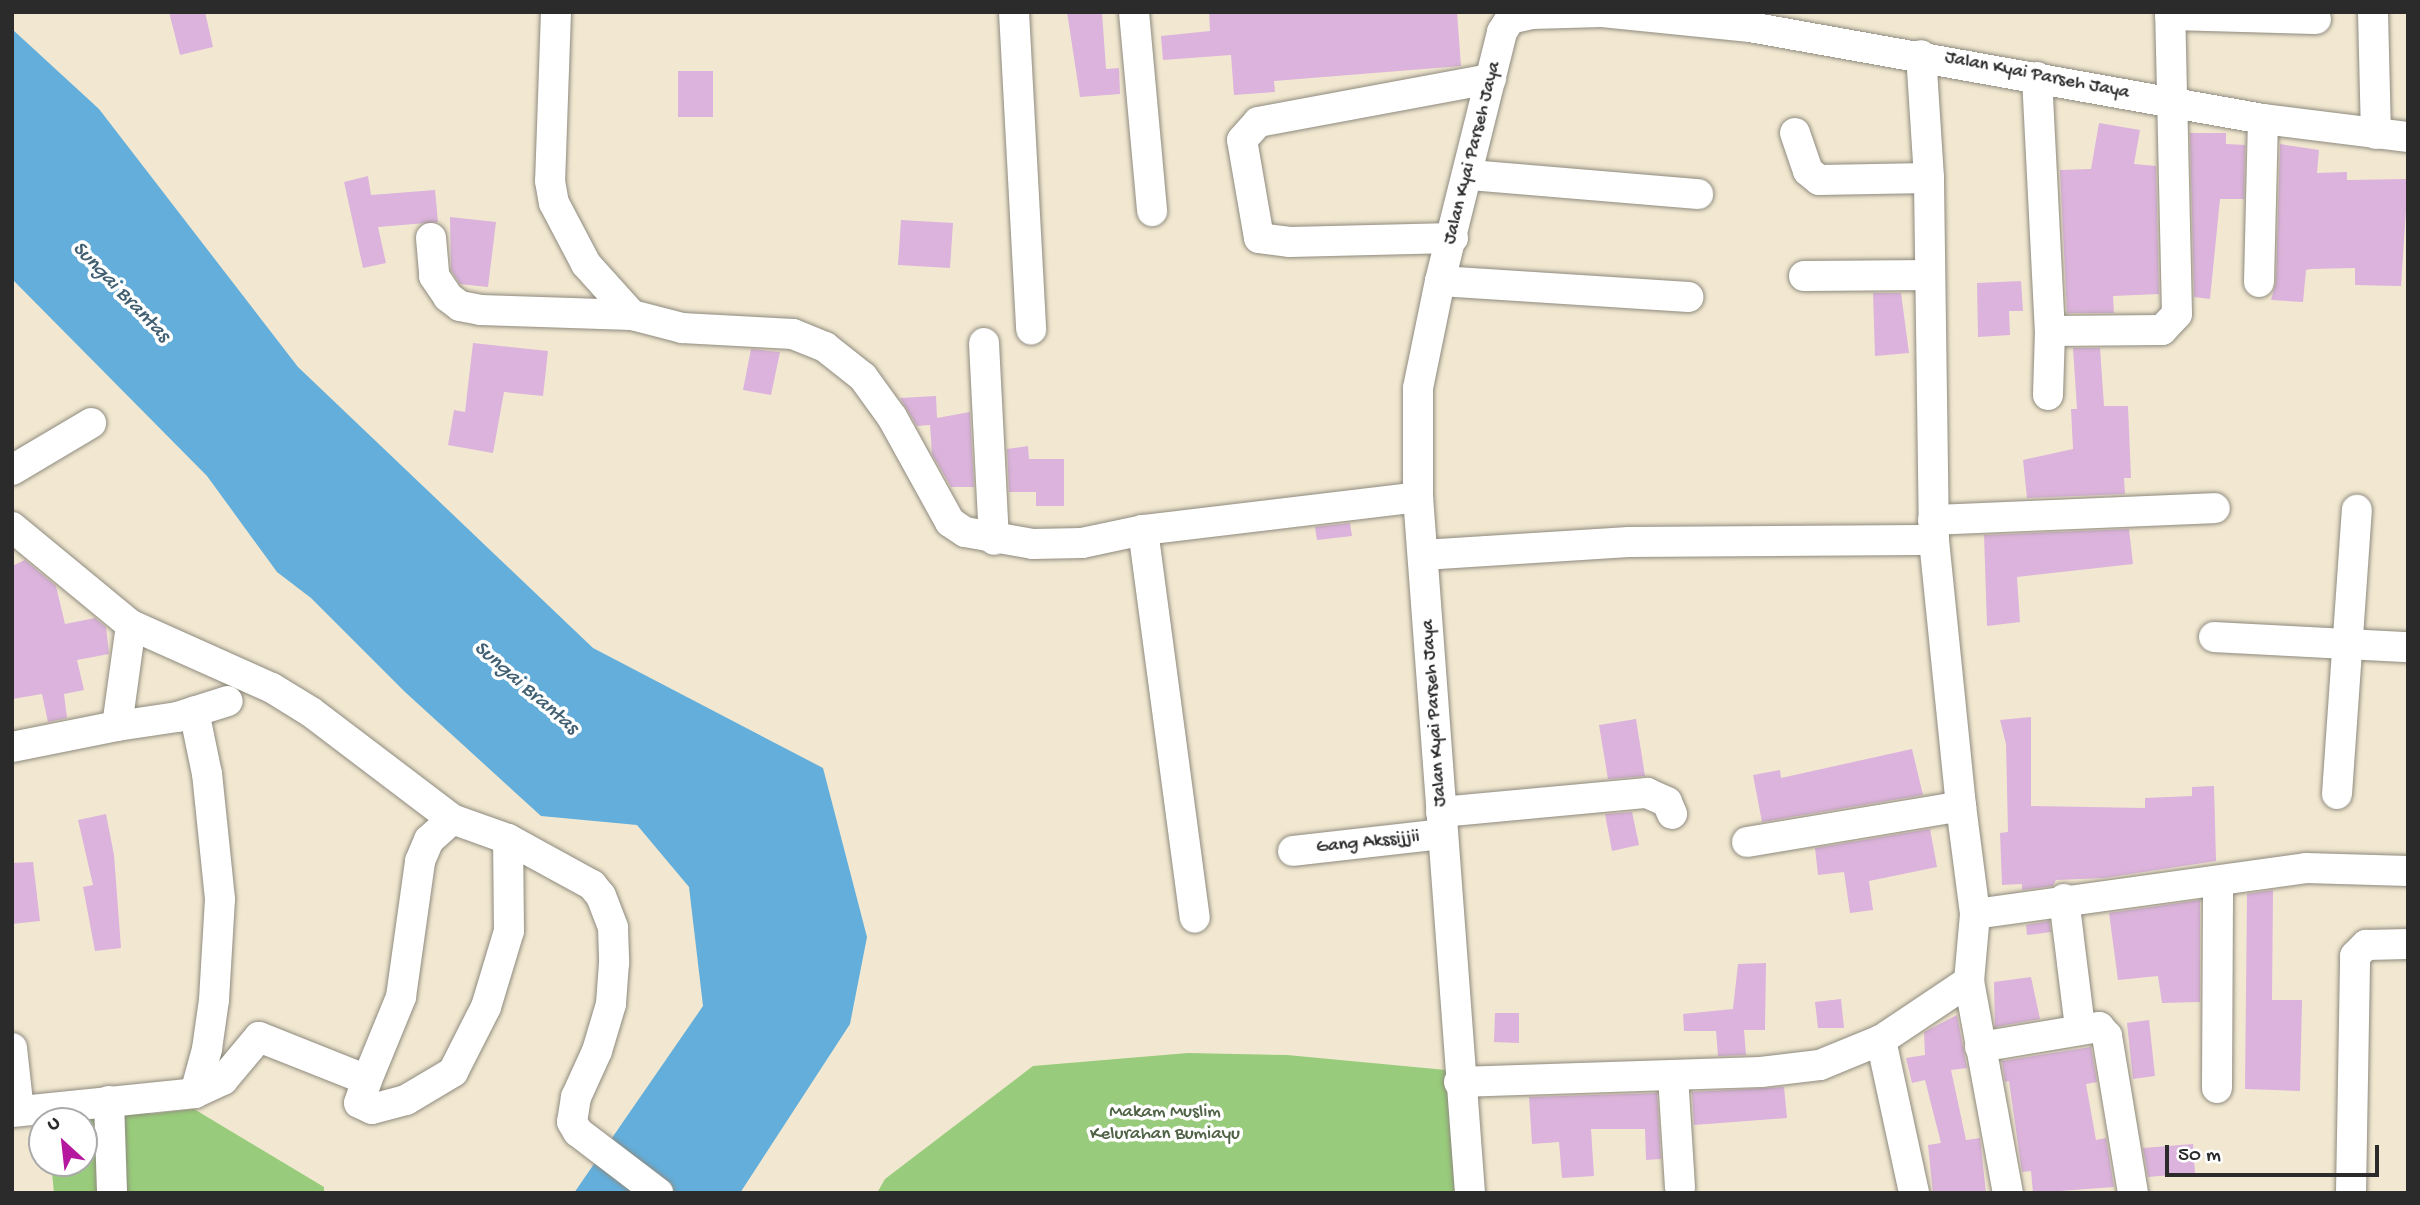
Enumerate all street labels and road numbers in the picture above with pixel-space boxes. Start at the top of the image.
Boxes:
street label: Jalan Kyai Parseh Jaya [1943,47,2131,105]
street label: Jalan Kyai Parseh Jaya [1439,59,1507,247]
street label: Jalan Kyai Parseh Jaya [1417,619,1453,807]
street label: Gang Akssijjii [1315,826,1421,860]

